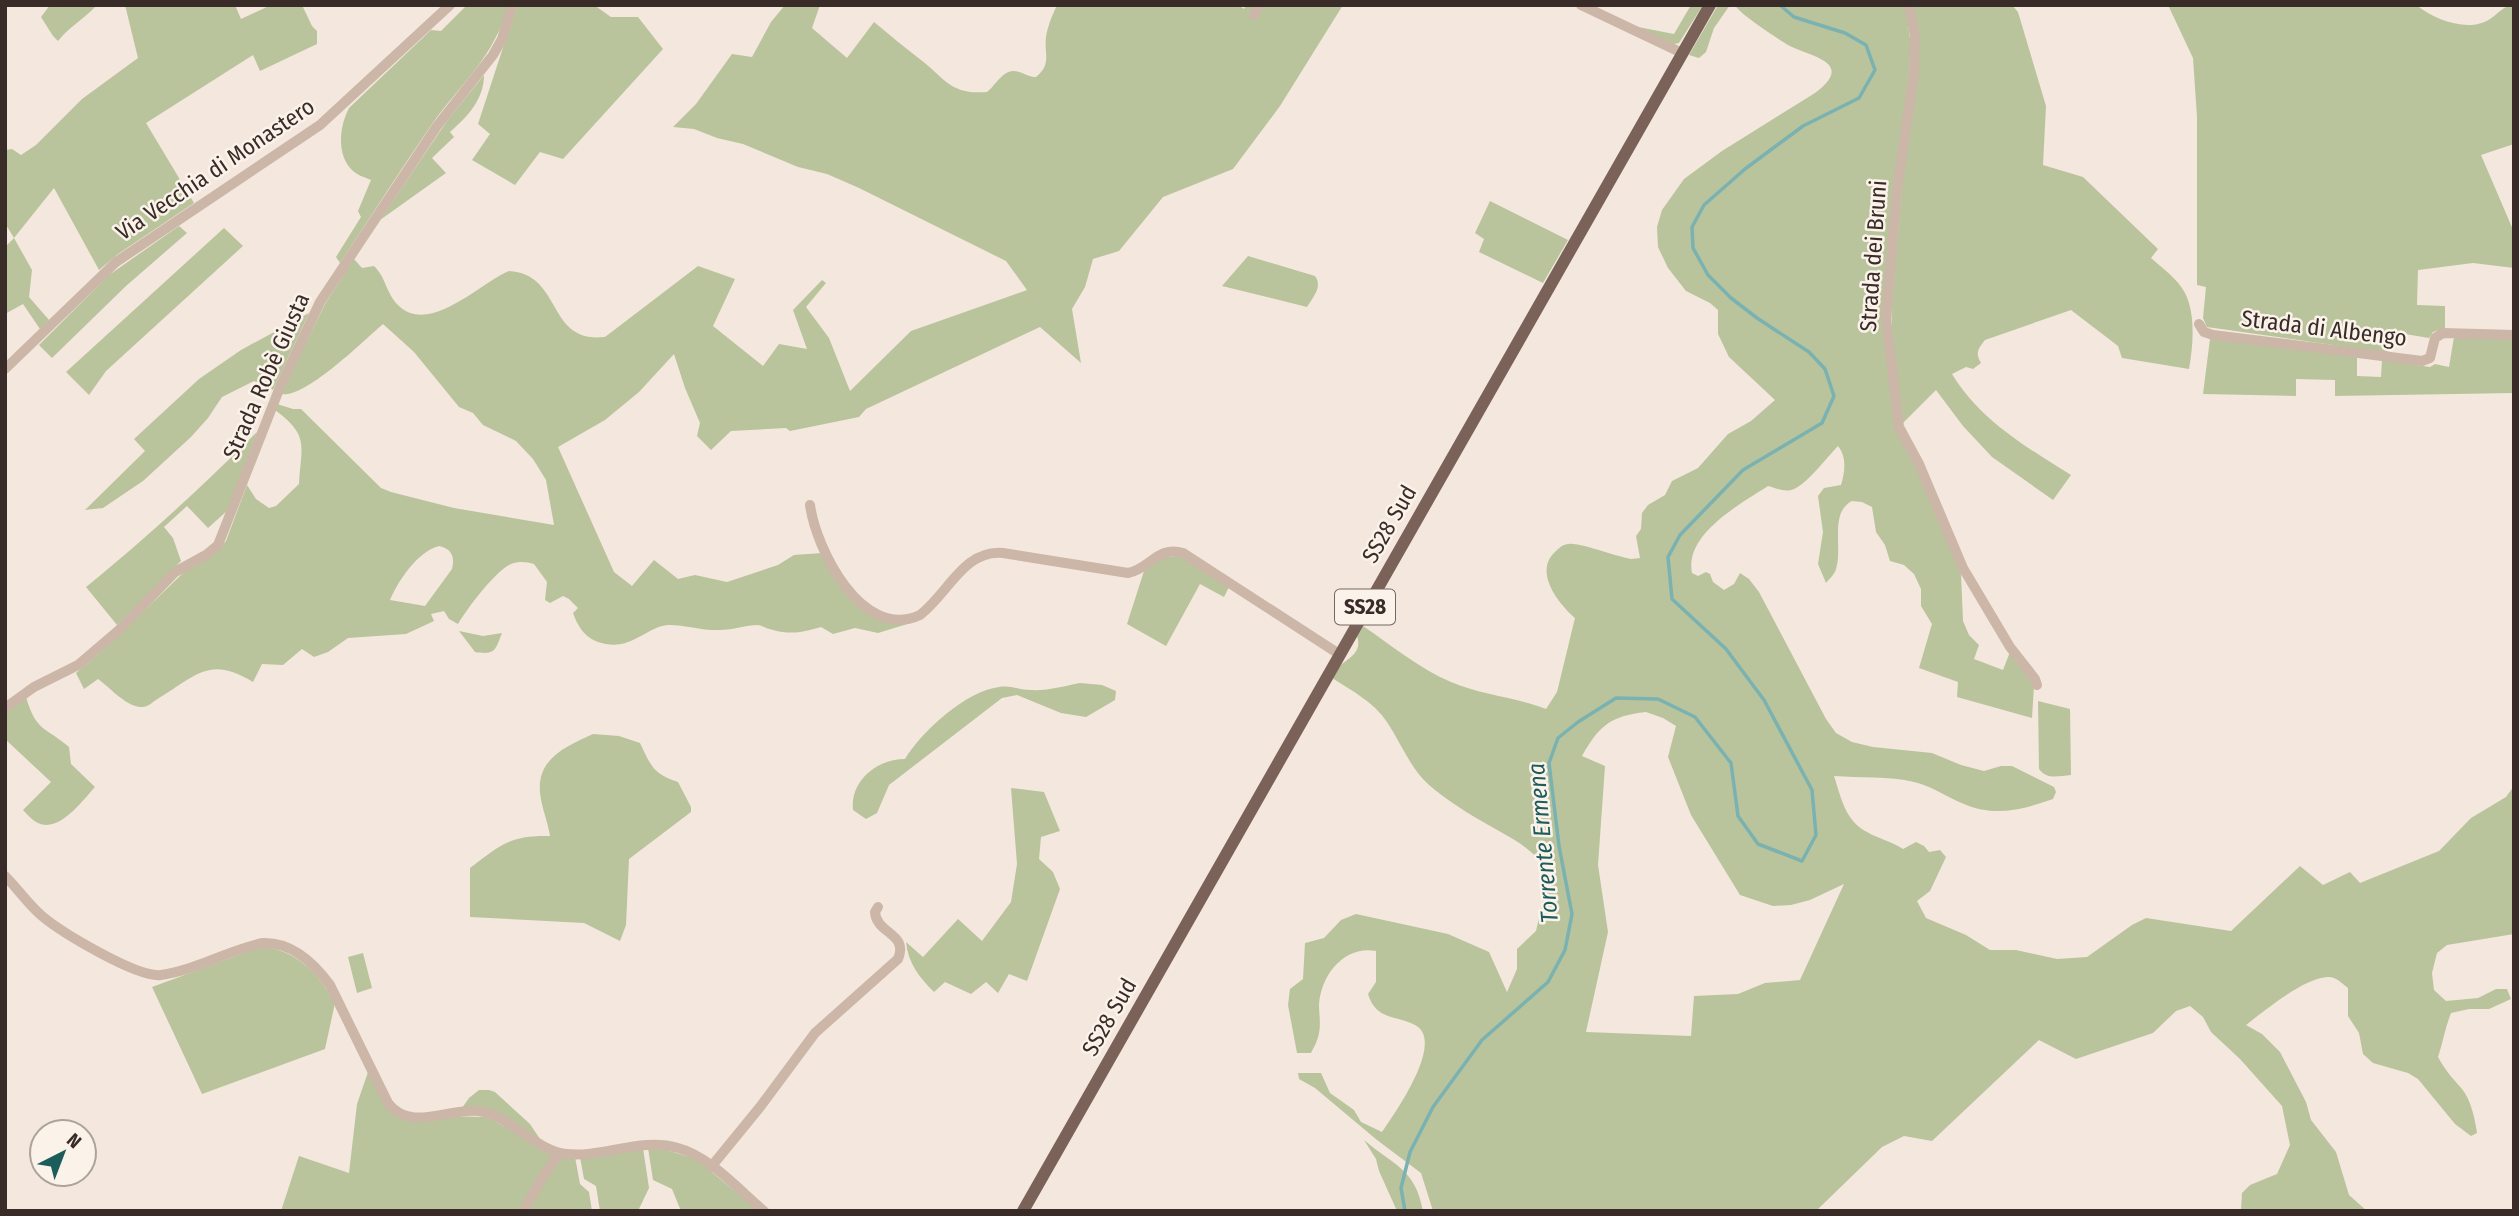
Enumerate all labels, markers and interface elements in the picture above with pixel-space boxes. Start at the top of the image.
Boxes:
street label: Via Vecchia di Monastero [110,92,320,246]
street label: Strada dei Bruni [1854,179,1892,333]
street label: Strada Robè Giusta [217,288,315,464]
street label: Strada di Albengo [2240,304,2408,352]
street label: SS28 Sud [1356,480,1422,568]
road number: SS28 [1335,590,1395,624]
water label: Torrente Ermena [1522,762,1564,924]
street label: SS28 Sud [1076,973,1142,1061]
north arrow [28,1118,98,1188]
text: N [62,1128,86,1153]

